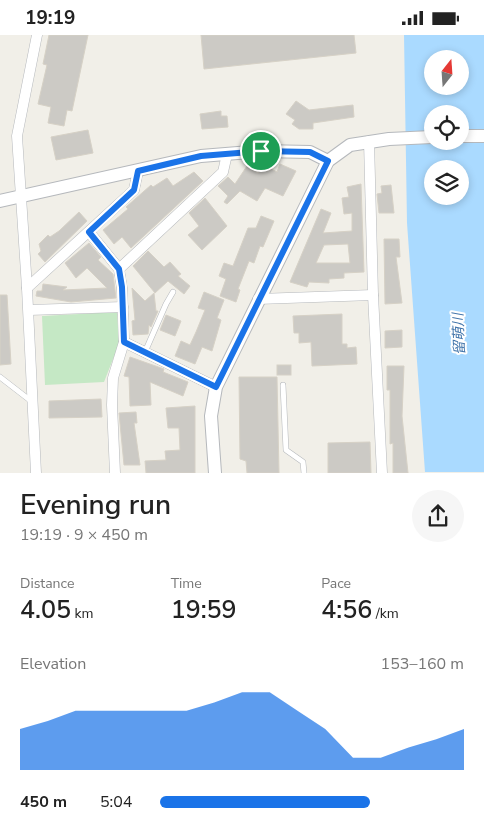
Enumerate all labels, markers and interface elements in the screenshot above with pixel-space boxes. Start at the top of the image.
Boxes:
text: 19:19 [25,5,75,31]
north arrow [424,50,469,95]
map controls [424,50,469,205]
button: locate [424,105,469,150]
pin [240,130,282,172]
icon: arrive [247,137,275,165]
button: layers [424,160,469,205]
water label: 留萌川 [448,311,470,355]
text: Evening run [20,486,171,524]
button: share [412,490,464,542]
text: 19:19 · 9 × 450 m [20,524,148,546]
text: Distance [20,574,74,593]
text: Time [171,574,202,593]
text: Pace [321,574,351,593]
text: 4.05 [20,593,71,627]
text: 19:59 [171,593,237,627]
text: 4:56 [321,593,372,627]
text: km [71,604,94,623]
text: /km [372,604,399,623]
text: Elevation [20,653,86,675]
text: 153–160 m [381,653,464,675]
text: 450 m [20,791,67,813]
text: 5:04 [100,791,132,813]

